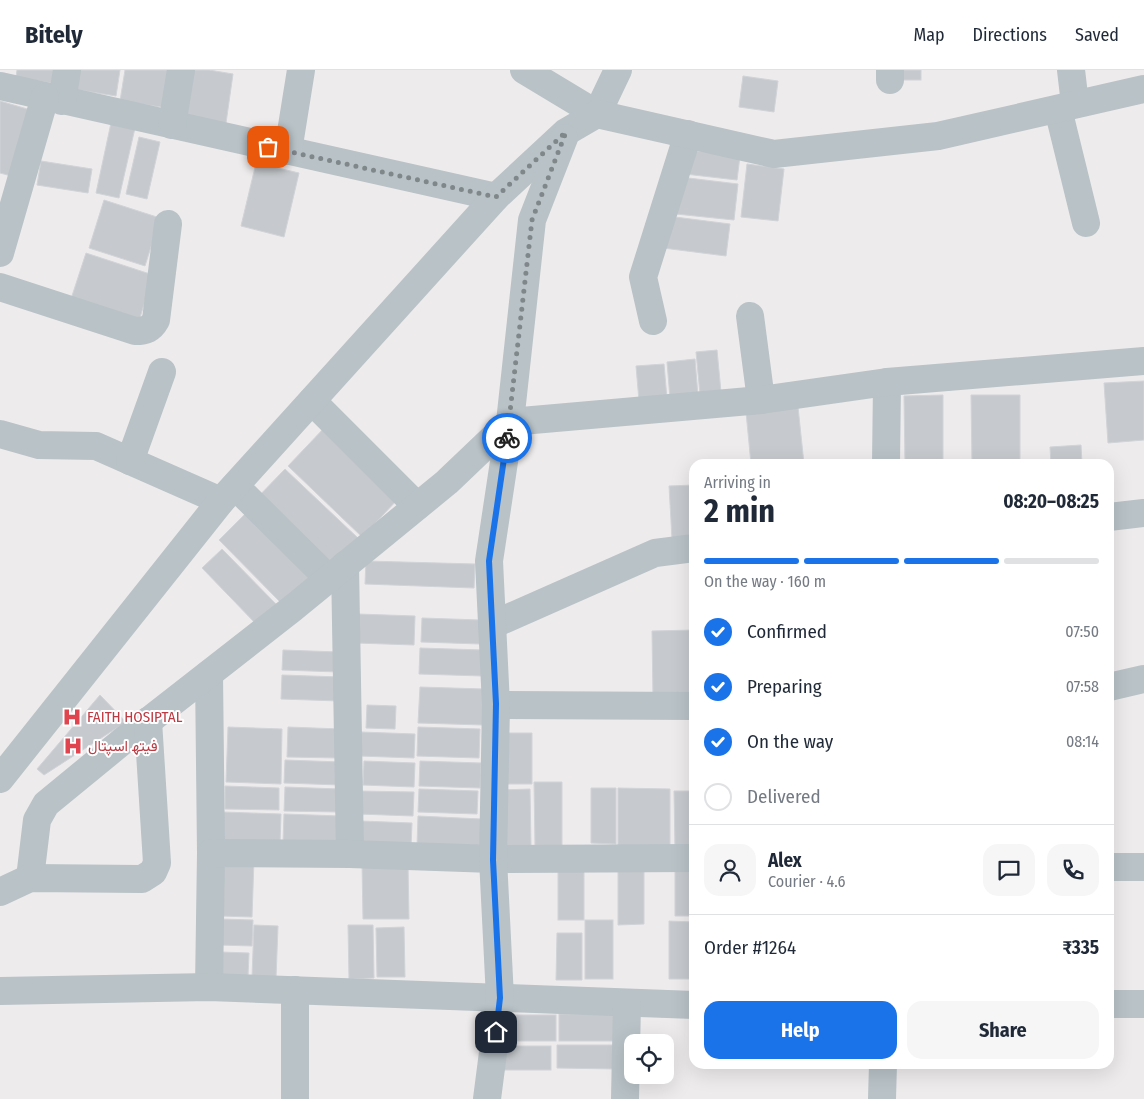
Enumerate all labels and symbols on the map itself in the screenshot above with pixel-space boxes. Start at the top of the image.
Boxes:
pin [247,126,289,168]
courier [482,413,532,463]
hospital icon: FAITH HOSIPTAL [61,706,83,728]
place label: FAITH HOSIPTAL [87,708,183,726]
hospital icon: فیتھ اسپتال [62,735,84,757]
place label: فیتھ اسپتال [88,737,158,756]
pin [475,1011,517,1053]

